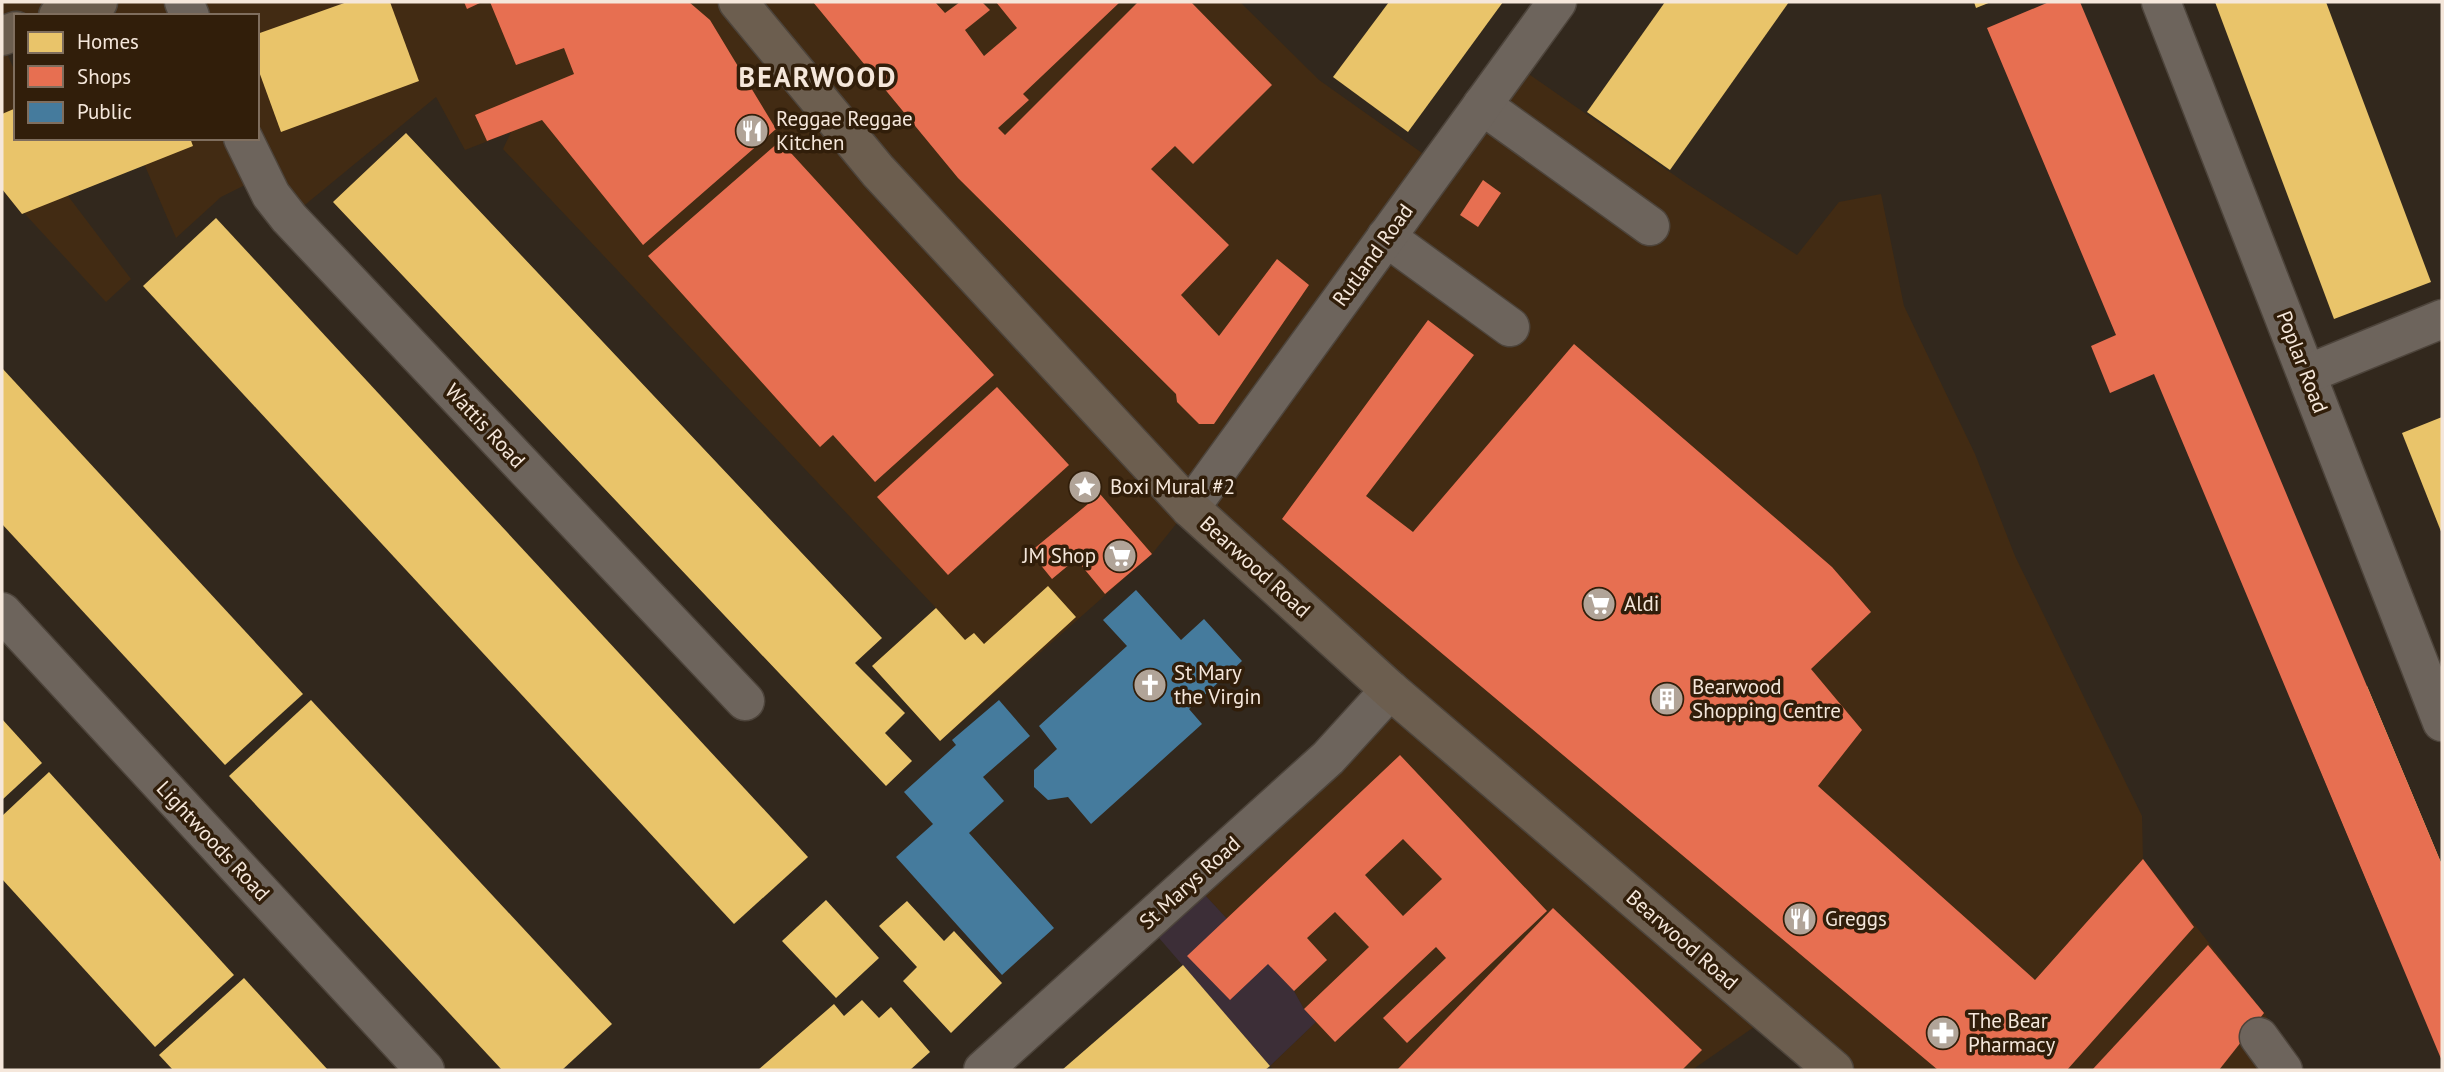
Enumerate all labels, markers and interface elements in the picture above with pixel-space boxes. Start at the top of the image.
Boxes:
legend [14,14,259,140]
text: Homes [77,28,139,55]
district label: BEARWOOD [739,58,897,95]
text: Shops [77,63,131,90]
text: Public [77,98,132,125]
place label: Reggae Reggae Kitchen [776,105,913,156]
restaurant icon: Reggae Reggae Kitchen [733,112,771,150]
street label: Rutland Road [1326,198,1419,311]
street label: Poplar Road [2271,307,2334,417]
street label: Wattis Road [439,378,531,474]
place icon: Boxi Mural #2 [1066,468,1104,506]
place label: Boxi Mural #2 [1110,473,1235,500]
street label: Bearwood Road [1194,510,1316,623]
supermarket icon: JM Shop [1101,537,1139,575]
place label: JM Shop [1021,542,1096,569]
supermarket icon: Aldi [1580,585,1618,623]
place label: Aldi [1624,590,1659,617]
place label: St Mary the Virgin [1174,659,1261,710]
church icon: St Mary the Virgin [1131,666,1169,704]
place label: Bearwood Shopping Centre [1692,673,1841,724]
building icon: Bearwood Shopping Centre [1648,680,1686,718]
street label: Lightwoods Road [151,775,276,906]
street label: St Marys Road [1134,830,1246,935]
street label: Bearwood Road [1621,884,1744,996]
restaurant icon: Greggs [1781,900,1819,938]
place label: Greggs [1825,905,1887,932]
place label: The Bear Pharmacy [1968,1007,2055,1058]
pharmacy icon: The Bear Pharmacy [1924,1014,1962,1052]

